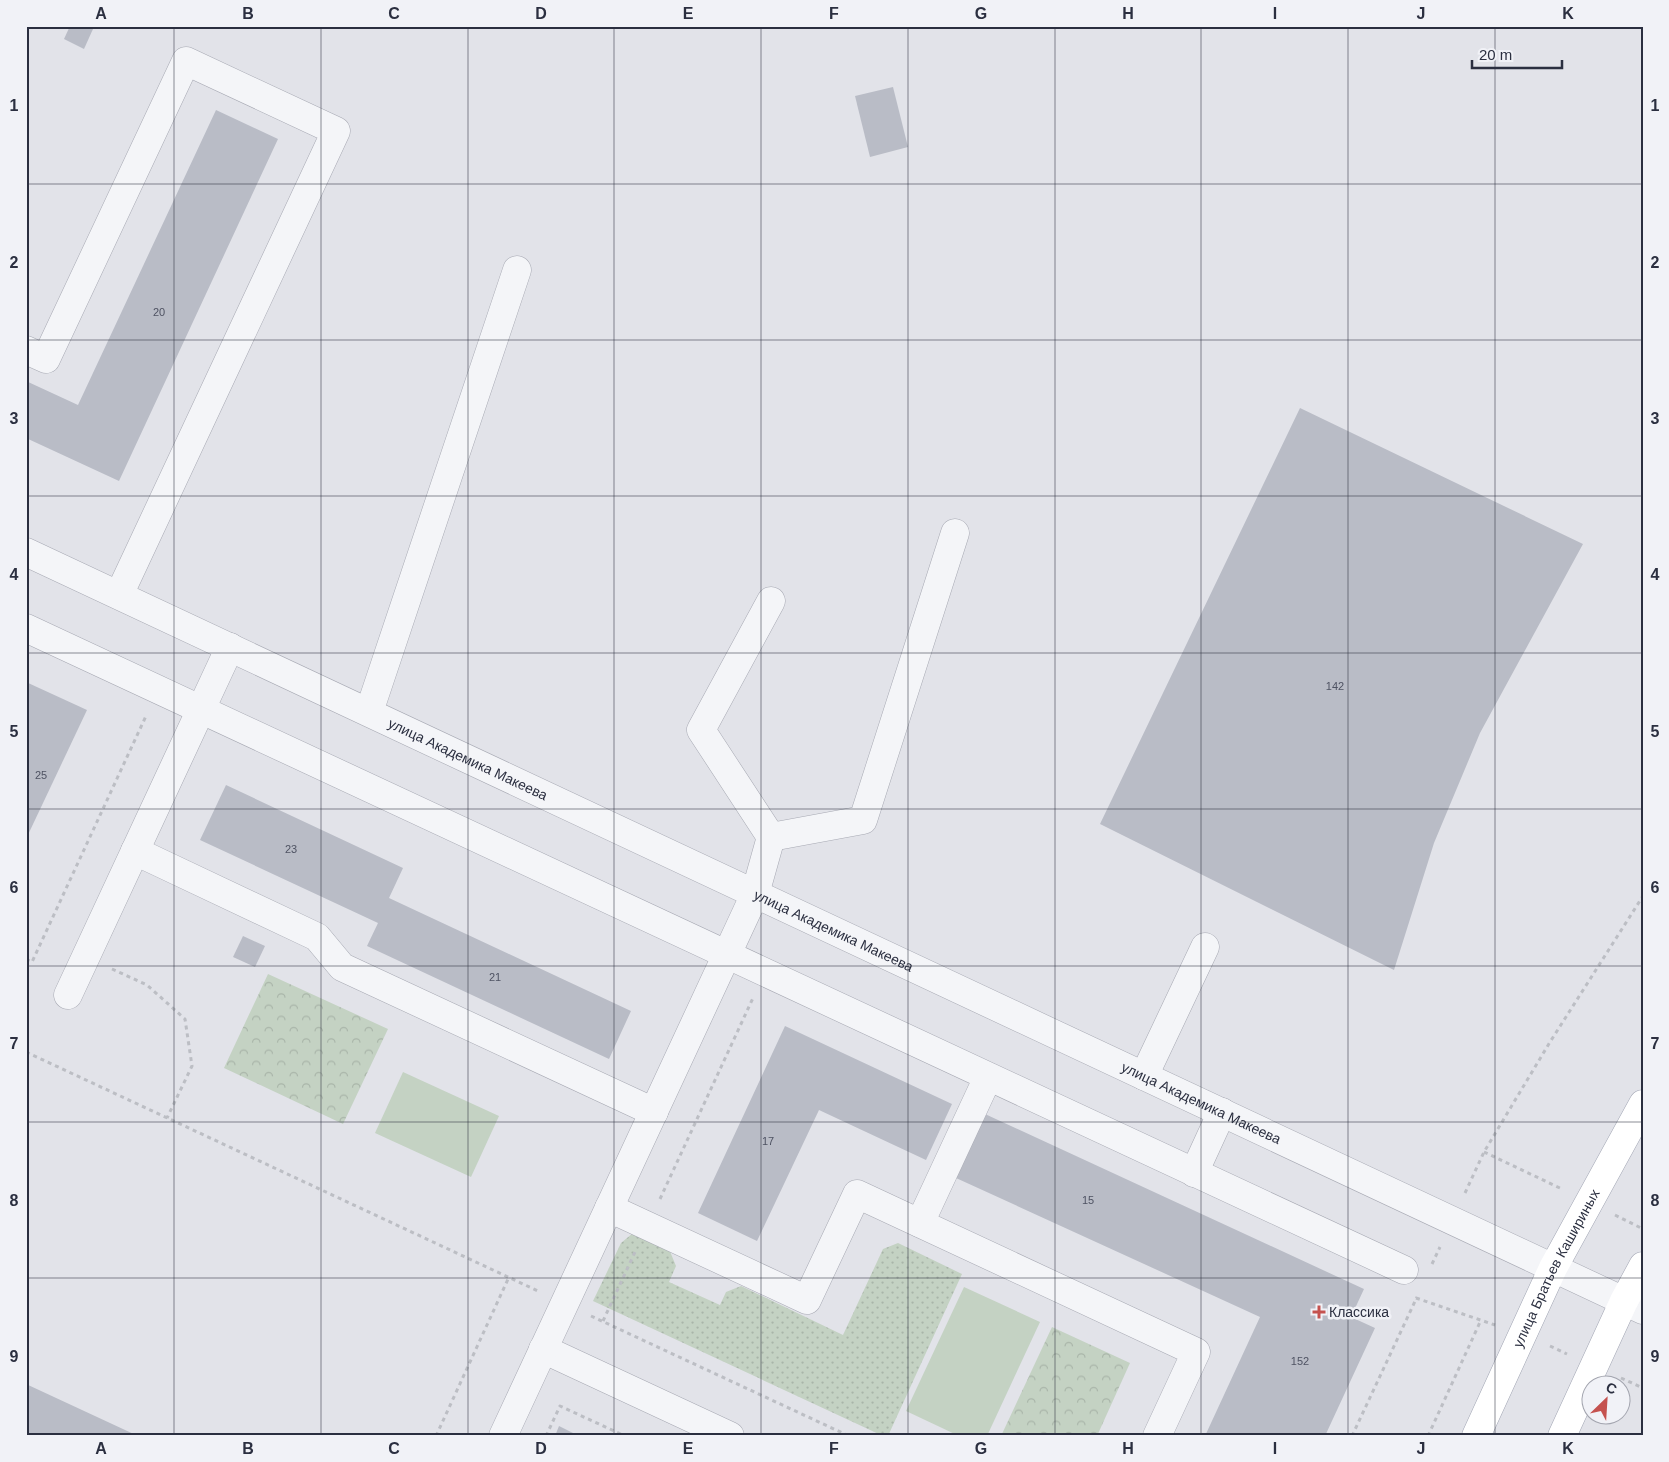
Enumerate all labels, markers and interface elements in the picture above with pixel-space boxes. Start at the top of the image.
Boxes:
text: A [95,5,107,22]
text: B [242,5,254,22]
text: C [388,5,400,22]
text: D [535,5,547,22]
text: E [683,5,694,22]
text: F [829,5,839,22]
text: G [975,5,987,22]
text: H [1122,5,1134,22]
text: I [1273,5,1277,22]
text: J [1417,5,1425,22]
text: K [1562,5,1574,22]
scale bar [1472,38,1562,70]
text: 20 m [1479,46,1512,63]
text: 1 [10,97,19,114]
text: 1 [1651,97,1660,114]
text: 2 [10,254,19,271]
text: 2 [1651,254,1660,271]
house number: 20 [153,306,165,318]
text: 3 [10,410,19,427]
text: 3 [1651,410,1660,427]
text: 4 [10,566,19,583]
text: 4 [1651,566,1660,583]
house number: 142 [1326,680,1344,692]
street label: улица Академика Макеева [386,715,550,803]
text: 5 [10,723,19,740]
text: 5 [1651,723,1660,740]
house number: 25 [35,769,47,781]
house number: 23 [285,843,297,855]
text: 6 [10,879,19,896]
text: 6 [1651,879,1660,896]
street label: улица Академика Макеева [751,886,916,975]
house number: 21 [489,971,501,983]
text: 7 [10,1035,19,1052]
text: 7 [1651,1035,1660,1052]
street label: улица Академика Макеева [1119,1059,1284,1147]
house number: 17 [762,1135,774,1147]
street label: улица Братьев Кашириных [1510,1186,1603,1350]
text: 8 [10,1192,19,1209]
text: 8 [1651,1192,1660,1209]
house number: 15 [1082,1194,1094,1206]
place label: Классика [1329,1304,1389,1320]
marker: Классика [1313,1306,1325,1318]
text: 9 [10,1348,19,1365]
text: 9 [1651,1348,1660,1365]
house number: 152 [1291,1355,1309,1367]
north arrow [1582,1374,1632,1424]
text: С [1604,1379,1619,1398]
text: A [95,1440,107,1457]
text: B [242,1440,254,1457]
text: C [388,1440,400,1457]
text: D [535,1440,547,1457]
text: E [683,1440,694,1457]
text: F [829,1440,839,1457]
text: G [975,1440,987,1457]
text: H [1122,1440,1134,1457]
text: I [1273,1440,1277,1457]
text: J [1417,1440,1425,1457]
text: K [1562,1440,1574,1457]

